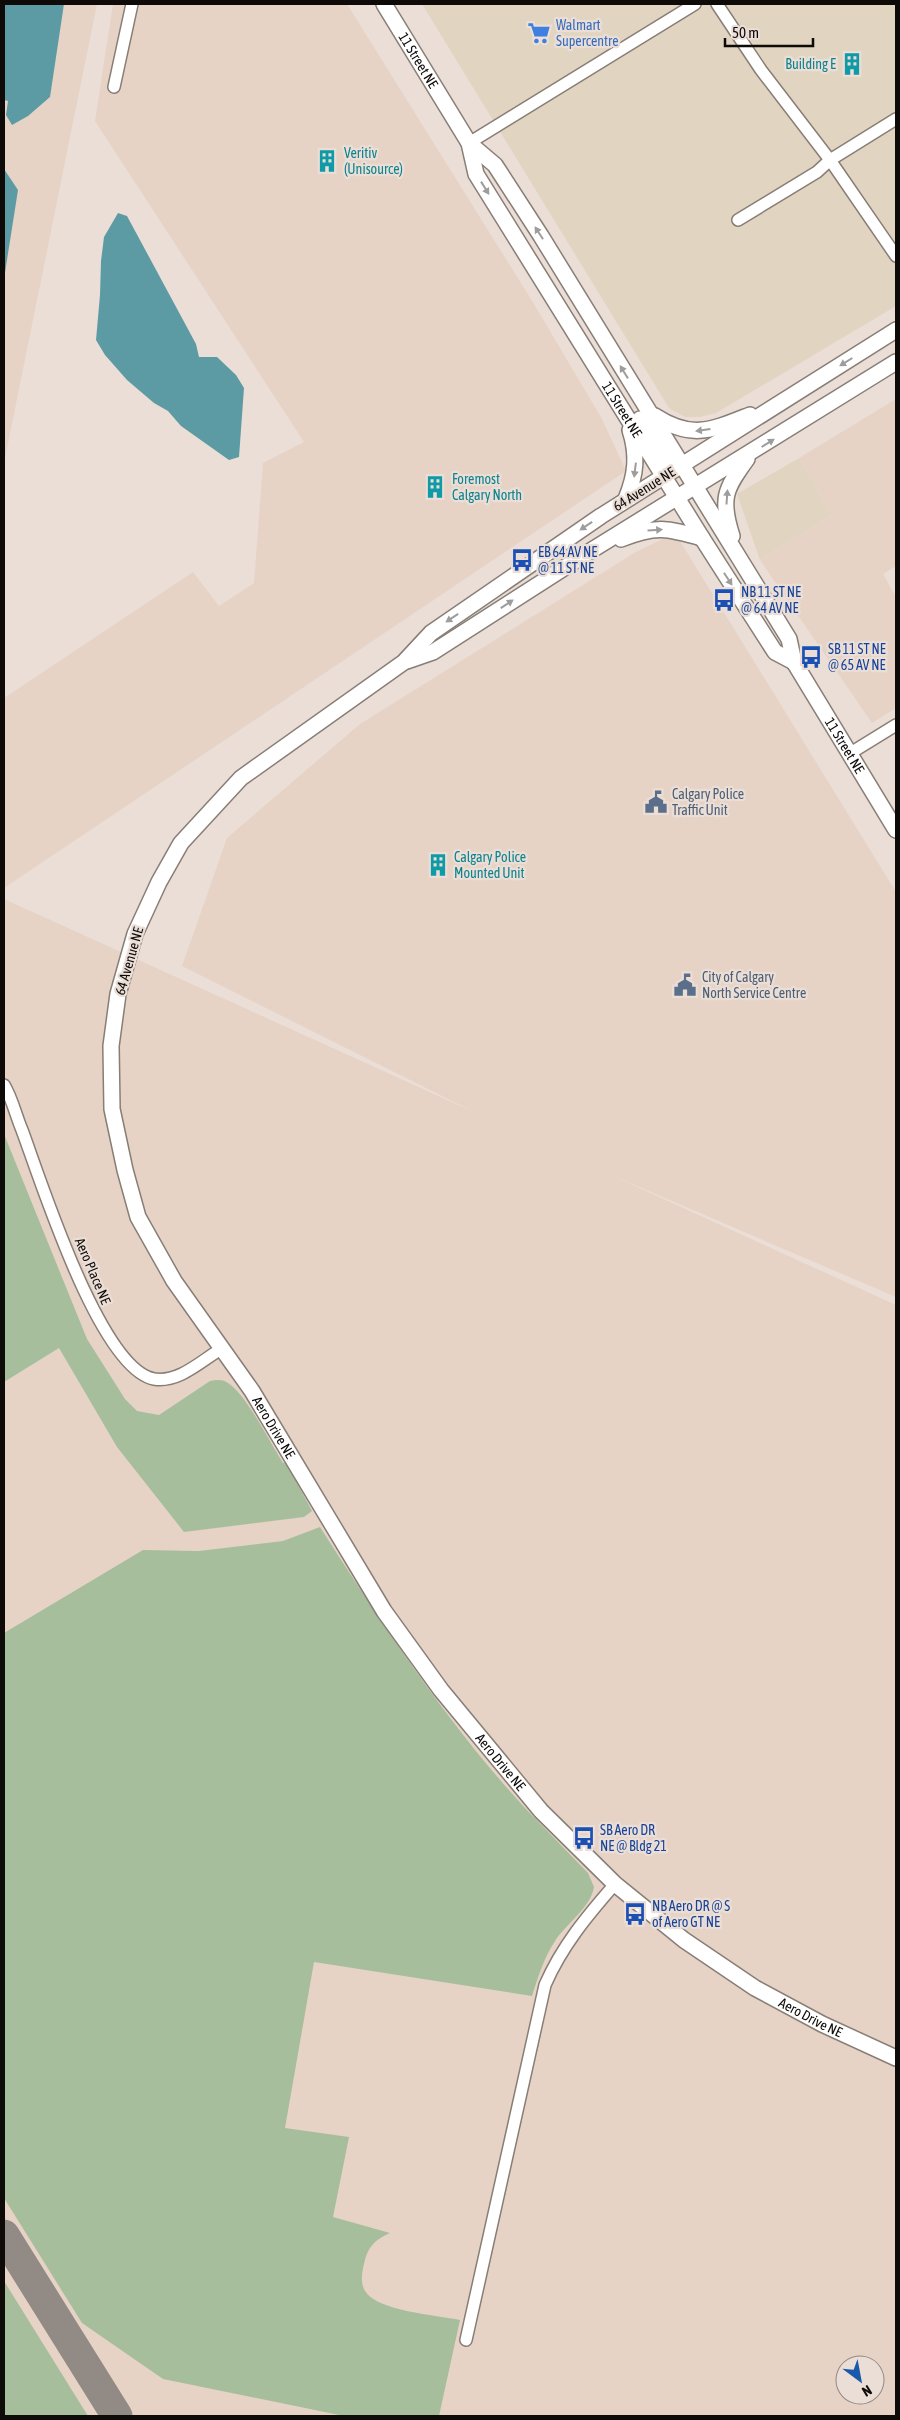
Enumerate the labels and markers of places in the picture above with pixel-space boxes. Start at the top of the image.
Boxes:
place label: Walmart Supercentre [556,17,619,49]
supermarket icon: Walmart Supercentre [526,20,552,46]
building icon: Building E [839,51,865,77]
place label: Building E [785,56,836,72]
place label: Veritiv (Unisource) [344,145,403,177]
building icon: Veritiv (Unisource) [314,148,340,174]
place label: Foremost Calgary North [452,471,522,503]
building icon: Foremost Calgary North [422,474,448,500]
place label: EB 64 AV NE @ 11 ST NE [538,544,597,576]
bus stop icon: EB 64 AV NE @ 11 ST NE [509,547,535,573]
place label: NB 11 ST NE @ 64 AV NE [741,584,801,616]
bus stop icon: NB 11 ST NE @ 64 AV NE [711,587,737,613]
place label: SB 11 ST NE @ 65 AV NE [828,641,886,673]
bus stop icon: SB 11 ST NE @ 65 AV NE [798,644,824,670]
place label: Calgary Police Traffic Unit [672,786,744,818]
public building icon: Calgary Police Traffic Unit [643,789,669,815]
place label: Calgary Police Mounted Unit [454,849,526,881]
building icon: Calgary Police Mounted Unit [425,852,451,878]
place label: City of Calgary North Service Centre [702,969,806,1001]
public building icon: City of Calgary North Service Centre [672,972,698,998]
place label: SB Aero DR NE @ Bldg 21 [600,1822,667,1854]
bus stop icon: SB Aero DR NE @ Bldg 21 [571,1825,597,1851]
place label: NB Aero DR @ S of Aero GT NE [652,1898,730,1930]
bus stop icon: NB Aero DR @ S of Aero GT NE [622,1901,648,1927]

